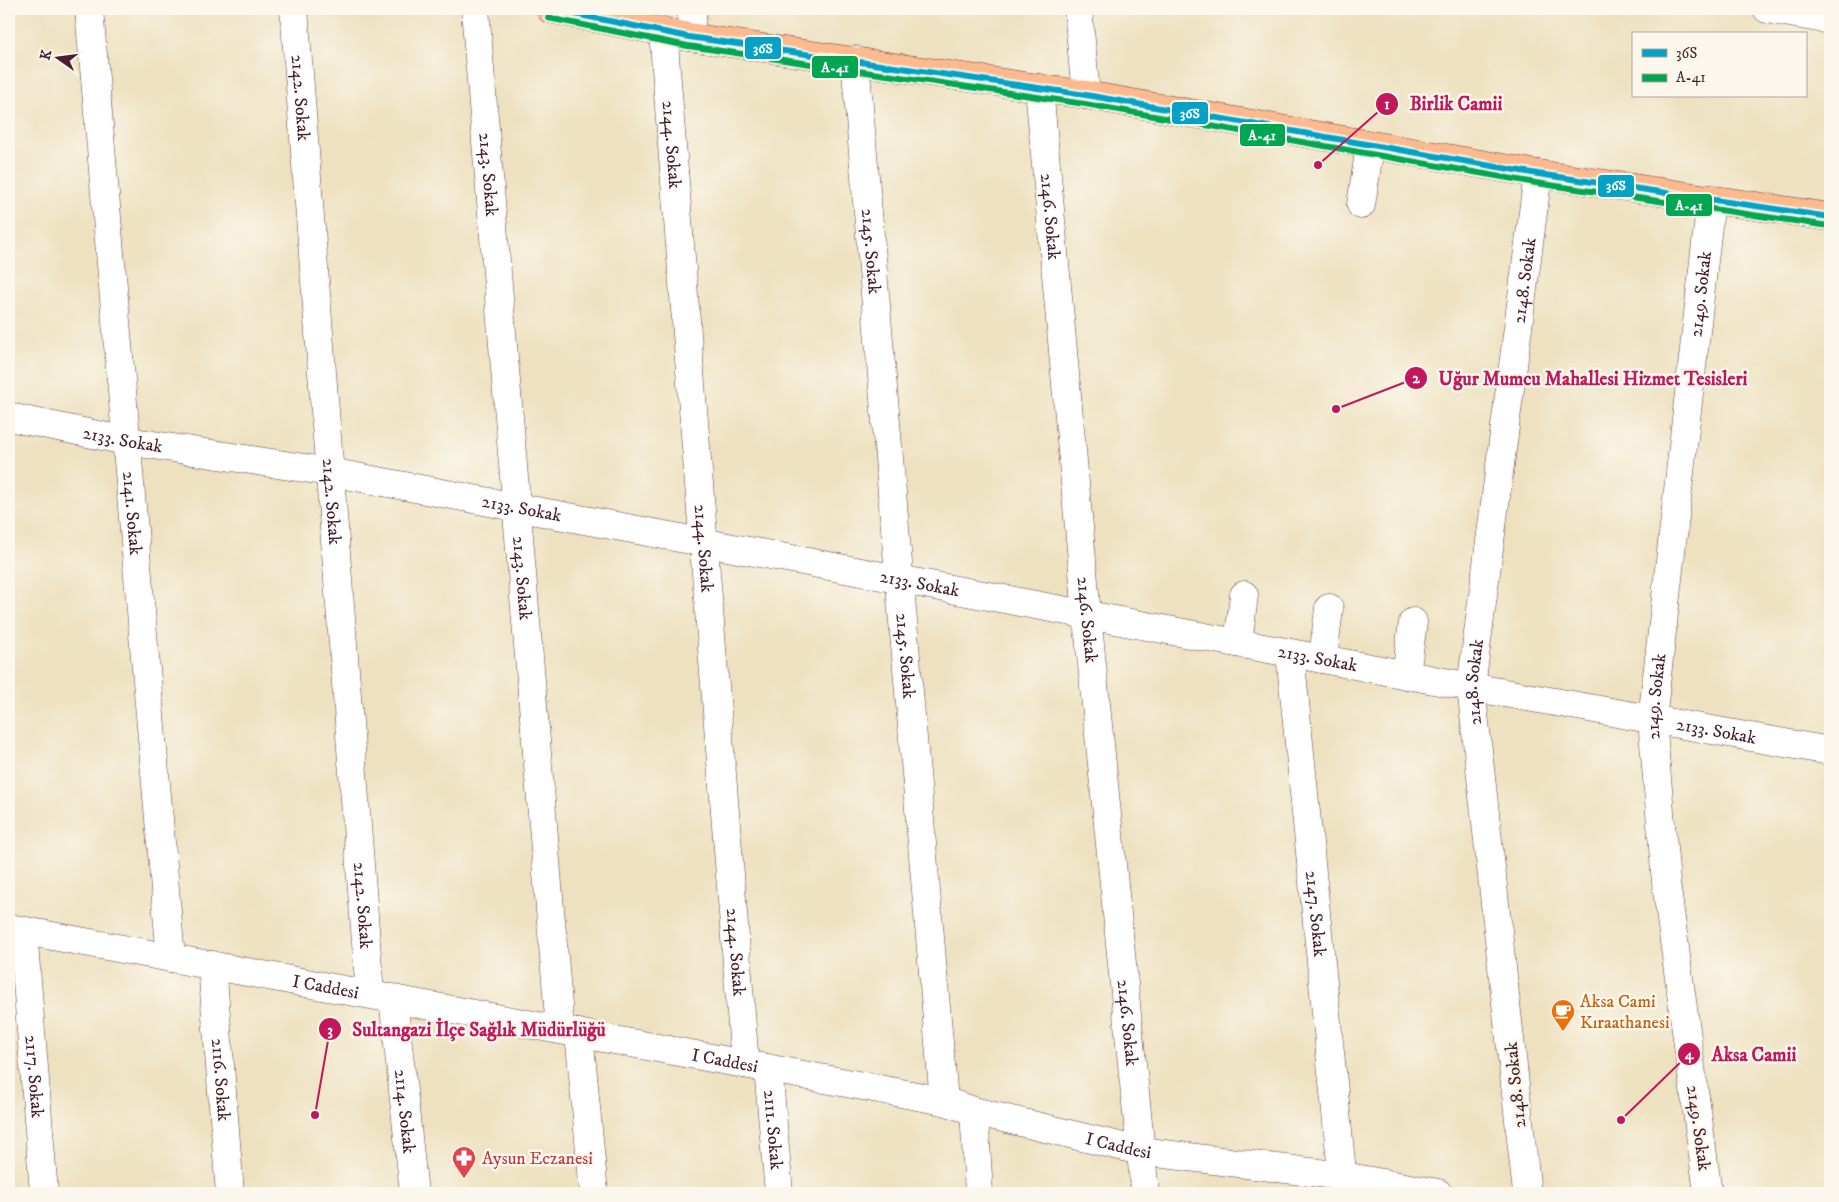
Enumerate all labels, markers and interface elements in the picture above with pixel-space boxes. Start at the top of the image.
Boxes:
north arrow [32,32,82,82]
legend [1632,32,1806,98]
line badge: 36S [744,36,782,60]
text: 36S [753,40,773,58]
text: 36S [1676,44,1697,63]
text: K [36,47,57,62]
street label: 2142. Sokak [286,54,314,142]
line badge: A-41 [811,55,859,79]
text: A-41 [820,59,849,77]
text: A-41 [1676,68,1706,87]
callout: Birlik Camii [1374,87,1512,121]
text: Birlik Camii [1410,93,1502,116]
text: 1 [1384,95,1390,114]
street label: 2144. Sokak [657,100,685,190]
line badge: 36S [1171,101,1209,125]
text: 36S [1180,105,1200,123]
line badge: A-41 [1239,123,1286,147]
text: A-41 [1247,127,1276,145]
street label: 2143. Sokak [473,132,502,218]
street label: 2146. Sokak [1035,172,1065,261]
line badge: 36S [1597,174,1635,198]
text: 36S [1606,177,1626,195]
line badge: A-41 [1665,193,1713,217]
text: A-41 [1674,197,1703,215]
street label: 2145. Sokak [856,208,885,295]
street label: 2148. Sokak [1509,236,1542,325]
street label: 2149. Sokak [1685,250,1717,339]
callout: Uğur Mumcu Mahallesi Hizmet Tesisleri [1403,361,1757,395]
text: Uğur Mumcu Mahallesi Hizmet Tesisleri [1439,368,1748,391]
text: 2 [1412,369,1420,388]
street label: 2133. Sokak [81,422,164,458]
street label: 2142. Sokak [317,458,345,546]
street label: 2141. Sokak [117,470,146,556]
street label: 2133. Sokak [480,491,563,527]
street label: 2144. Sokak [689,504,718,593]
street label: 2143. Sokak [507,535,536,621]
street label: 2133. Sokak [878,566,961,602]
street label: 2146. Sokak [1072,576,1102,664]
street label: 2145. Sokak [890,612,920,700]
street label: 2148. Sokak [1461,638,1489,726]
street label: 2133. Sokak [1276,641,1359,677]
street label: 2149. Sokak [1642,652,1671,741]
street label: 2133. Sokak [1674,714,1758,750]
street label: 2142. Sokak [348,861,376,950]
street label: 2147. Sokak [1300,870,1330,958]
street label: 2144. Sokak [721,907,750,997]
street label: I Caddesi [291,971,360,1004]
street label: 2146. Sokak [1112,978,1142,1067]
place label: Aksa Cami Kıraathanesi [1580,991,1670,1034]
cafe icon: Aksa Cami Kıraathanesi [1550,998,1576,1032]
callout: Sultangazi İlçe Sağlık Müdürlüğü [317,1012,616,1046]
text: Sultangazi İlçe Sağlık Müdürlüğü [352,1017,606,1042]
text: 3 [327,1021,333,1040]
street label: 2117. Sokak [19,1034,48,1119]
street label: 2116. Sokak [206,1037,234,1122]
callout: Aksa Camii [1677,1037,1807,1071]
street label: 2148. Sokak [1501,1041,1531,1129]
text: Aksa Camii [1711,1044,1796,1067]
street label: I Caddesi [690,1045,760,1078]
text: 4 [1684,1045,1695,1064]
street label: 2114. Sokak [389,1068,420,1155]
street label: 2149. Sokak [1681,1084,1715,1173]
street label: 2111. Sokak [758,1089,787,1171]
street label: I Caddesi [1083,1128,1152,1164]
pharmacy icon: Aysun Eczanesi [451,1145,477,1179]
place label: Aysun Eczanesi [482,1148,593,1170]

